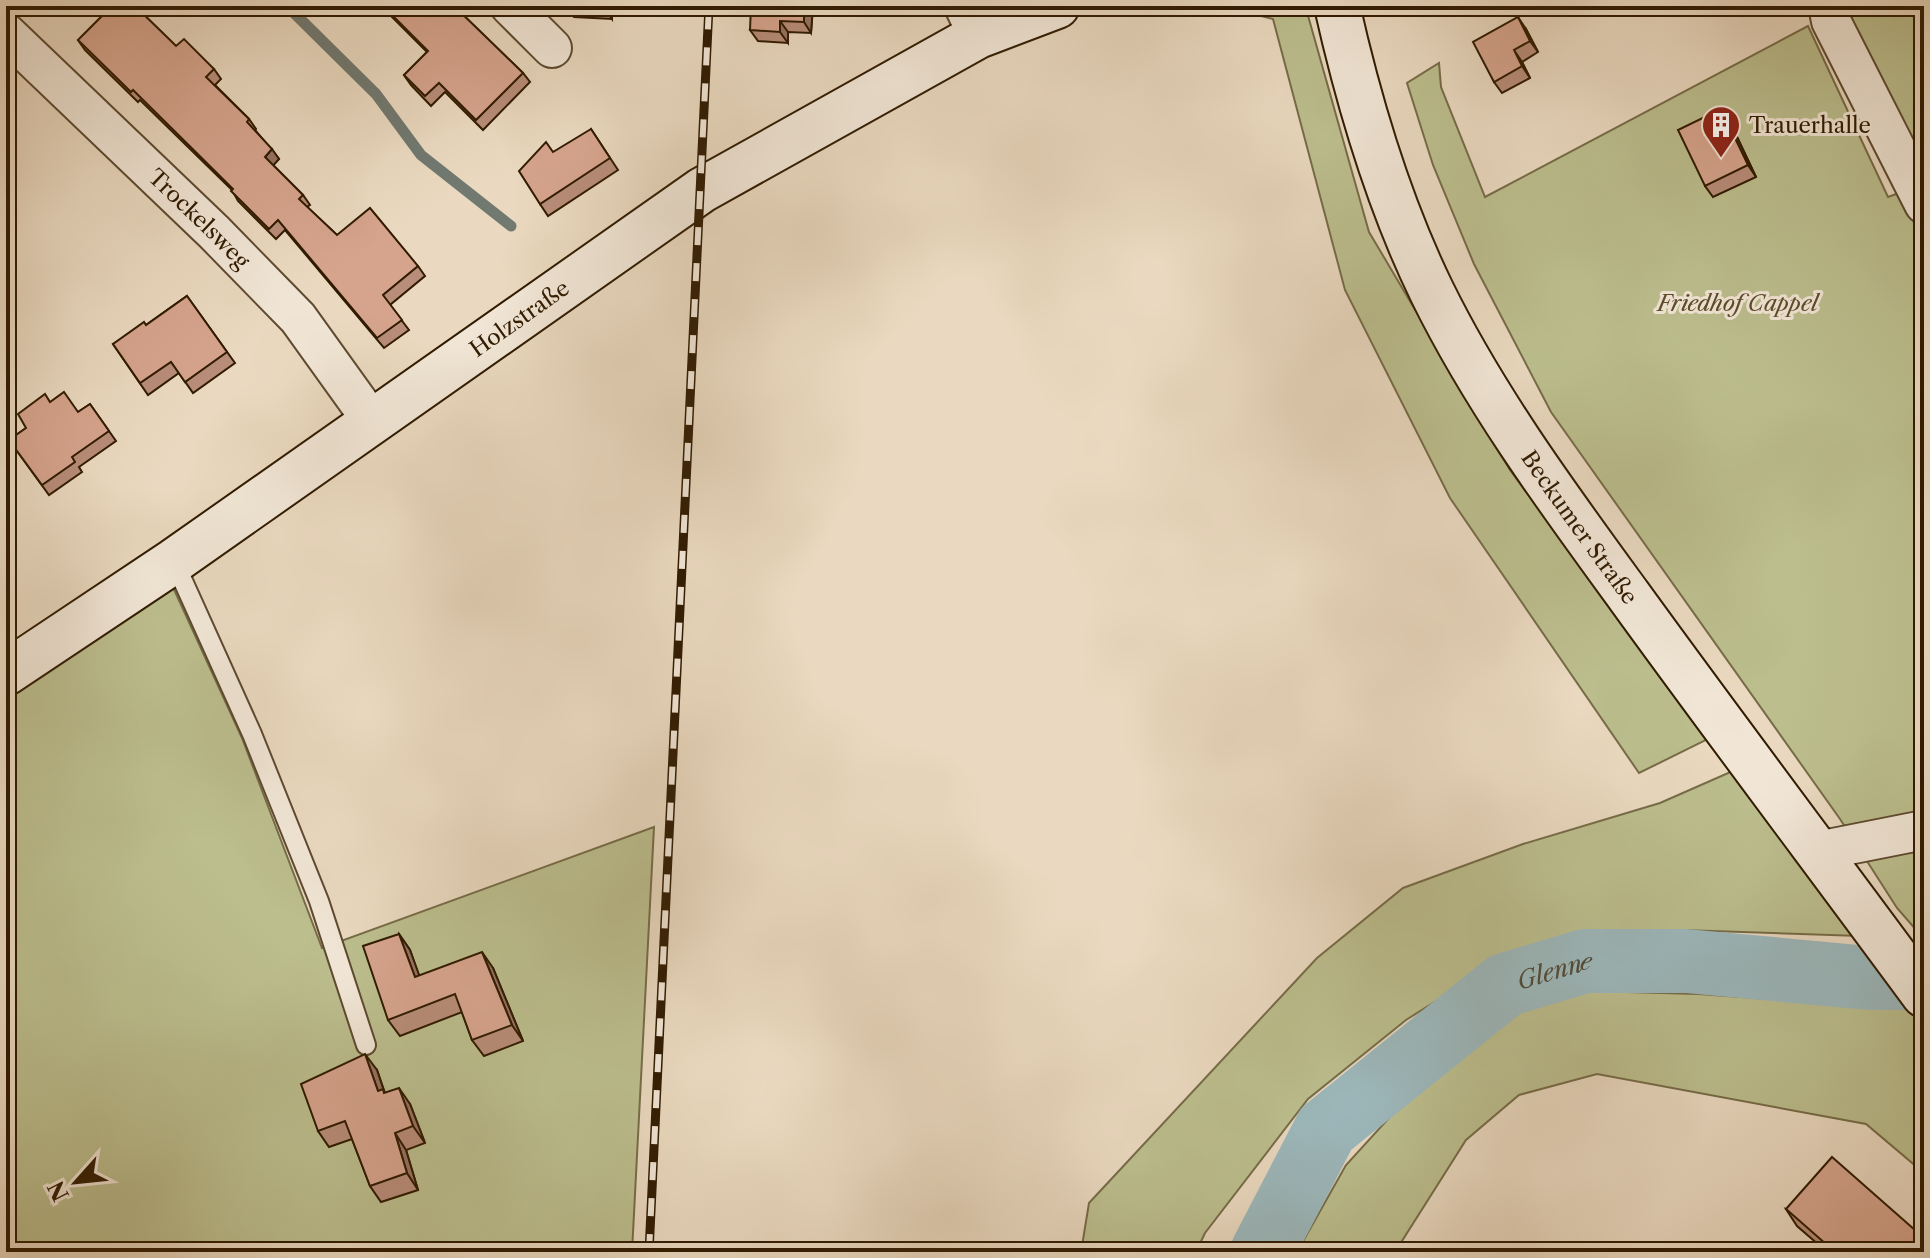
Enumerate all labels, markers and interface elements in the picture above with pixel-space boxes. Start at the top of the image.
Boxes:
building icon: Trauerhalle [1700,104,1742,159]
place label: Trauerhalle [1749,112,1871,139]
street label: Trockelsweg [143,163,256,274]
street label: Holzstraße [464,274,574,363]
park label: Friedhof Cappel [1656,290,1821,317]
street label: Beckumer Straße [1516,445,1644,609]
water label: Glenne [1513,947,1593,995]
north arrow [36,1142,116,1222]
text: N [42,1176,75,1206]

